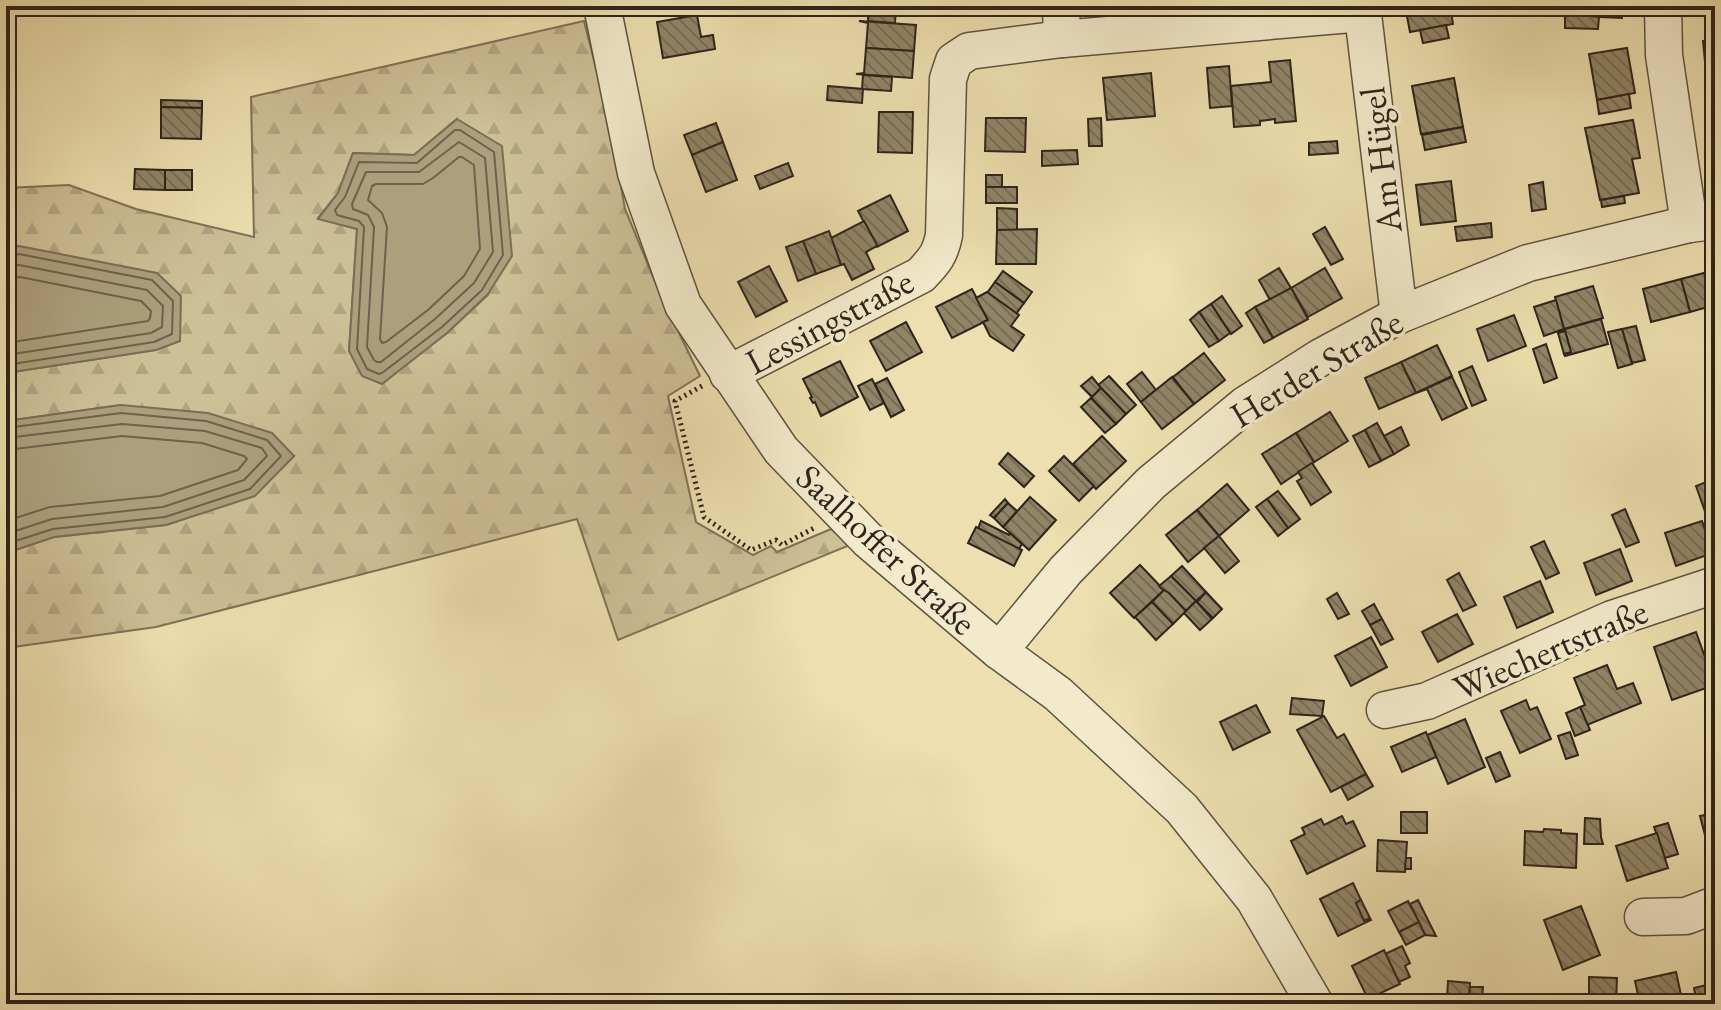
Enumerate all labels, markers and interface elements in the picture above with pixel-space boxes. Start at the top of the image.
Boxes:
street label: Am Hügel [1348,84,1413,237]
street label: Lessingstraße [737,258,921,385]
street label: Herder Straße [1221,298,1411,438]
street label: Saalhoffer Straße [786,454,987,645]
street label: Wiechertstraße [1446,587,1655,711]

